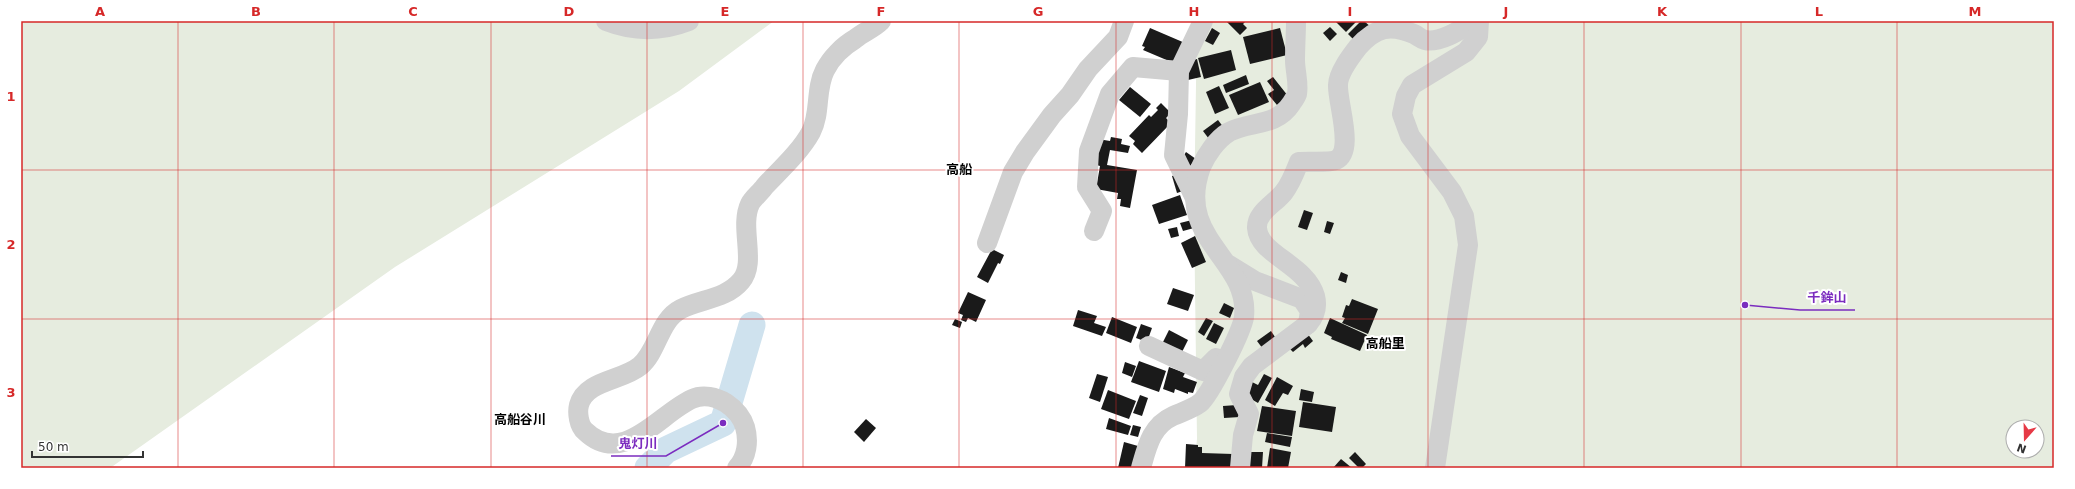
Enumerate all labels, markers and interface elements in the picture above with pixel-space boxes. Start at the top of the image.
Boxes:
text: A [95,4,105,19]
text: B [251,4,261,19]
text: C [408,4,418,19]
text: D [564,4,575,19]
text: E [721,4,729,19]
text: F [877,4,885,19]
text: G [1033,4,1043,19]
text: H [1189,4,1199,19]
text: I [1348,4,1352,19]
text: J [1503,4,1508,19]
text: K [1657,4,1668,19]
text: L [1815,4,1823,19]
text: M [1969,4,1981,19]
text: 1 [6,89,16,104]
district label: 高船 [946,162,973,177]
text: 2 [6,237,16,252]
callout: 千鉾山 [1800,285,1855,310]
text: 千鉾山 [1807,290,1847,305]
district label: 高船里 [1365,336,1405,351]
text: 3 [6,385,16,400]
district label: 高船谷川 [494,412,546,427]
north arrow [2005,419,2045,459]
callout: 鬼灯川 [611,431,666,456]
scale bar [32,433,143,459]
text: 鬼灯川 [618,436,658,451]
text: 50 m [38,440,69,454]
text: N [2015,440,2028,456]

